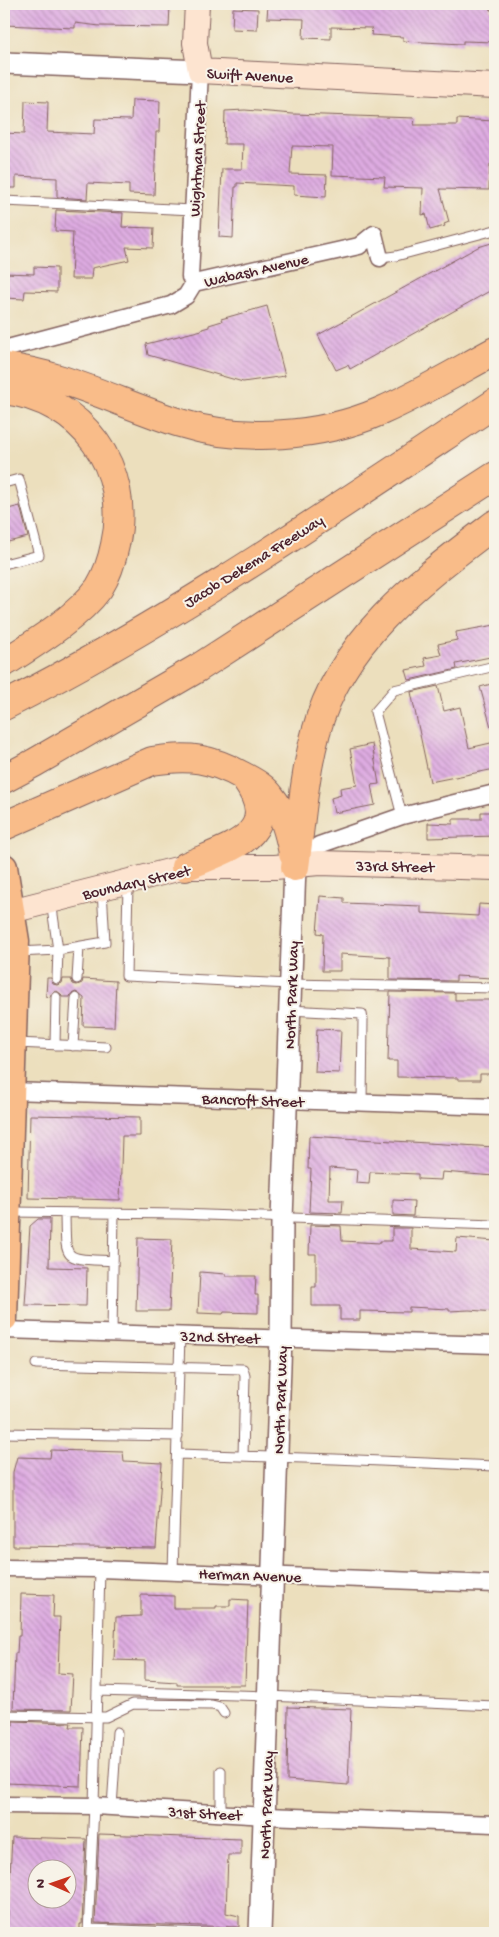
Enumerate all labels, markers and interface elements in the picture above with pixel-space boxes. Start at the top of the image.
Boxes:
street label: Swift Avenue [206,66,294,89]
street label: Wightman Street [187,100,212,217]
street label: Wabash Avenue [203,251,311,294]
street label: Jacob Dekema Freeway [182,512,328,614]
street label: 33rd Street [355,858,436,879]
street label: Boundary Street [80,862,194,906]
street label: North Park Way [282,941,305,1049]
street label: Bancroft Street [201,1091,306,1114]
street label: 32nd Street [179,1329,261,1350]
street label: North Park Way [271,1346,294,1454]
street label: Herman Avenue [198,1566,302,1589]
street label: North Park Way [257,1751,280,1859]
street label: 31st Street [167,1804,244,1827]
north arrow [28,1860,78,1910]
text: N [33,1879,50,1888]

